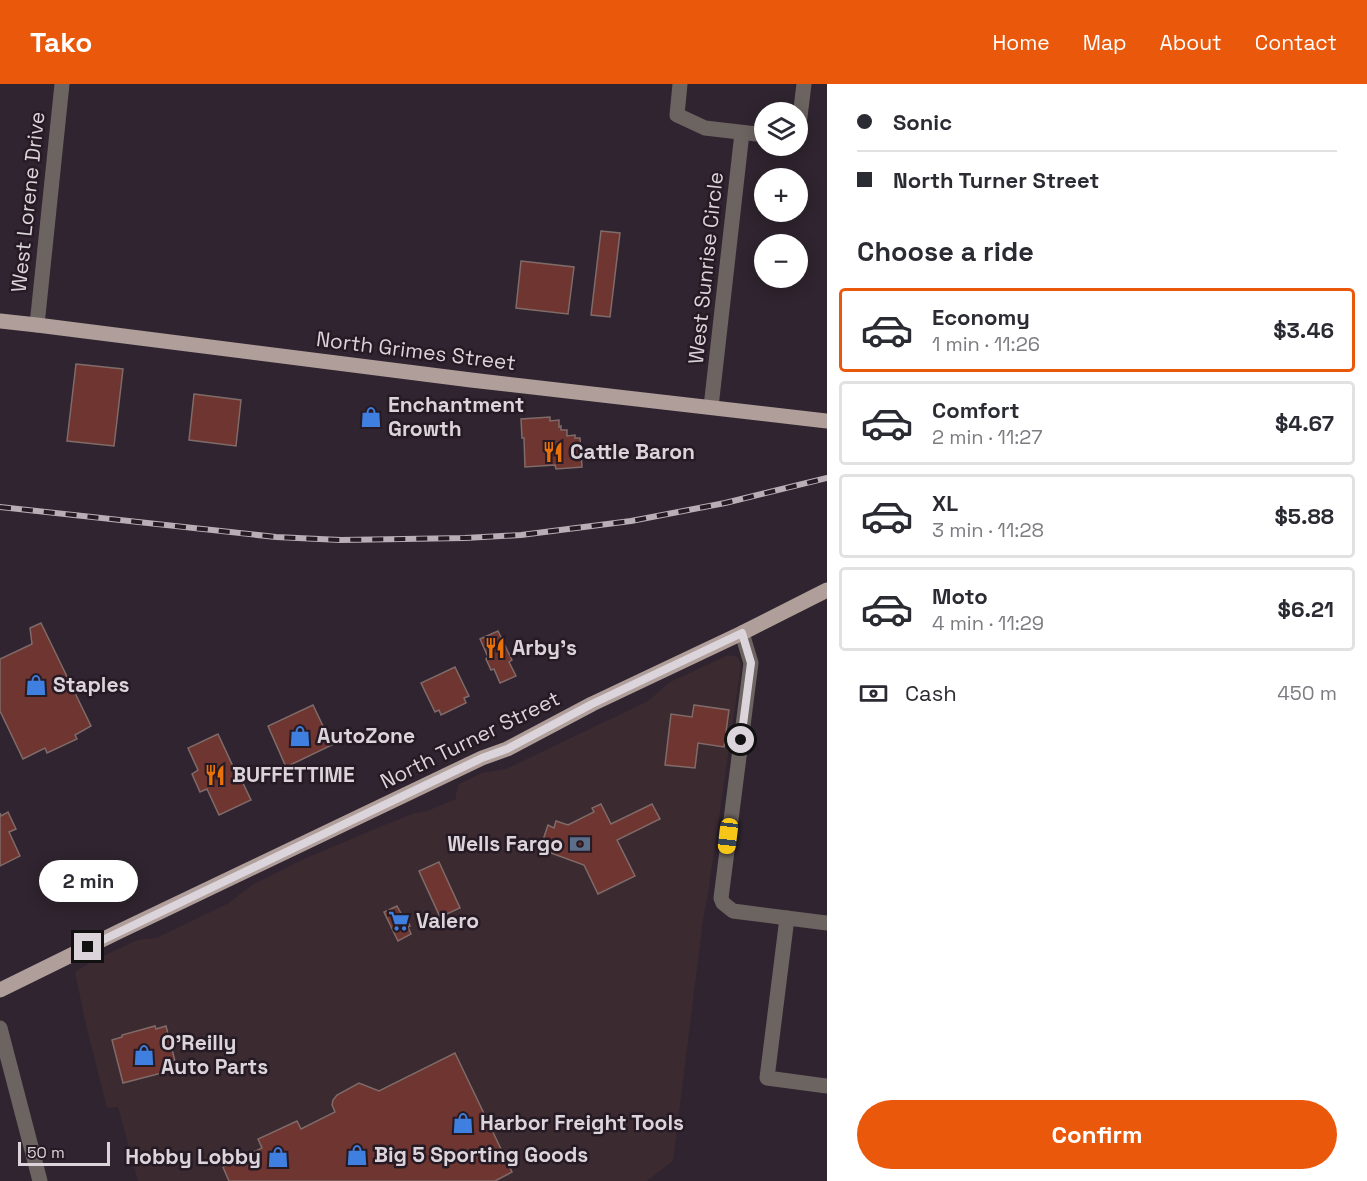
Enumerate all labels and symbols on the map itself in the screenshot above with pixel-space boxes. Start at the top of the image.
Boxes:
street label: West Lorene Drive [5,110,50,294]
street label: West Sunrise Circle [682,170,729,365]
street label: North Grimes Street [315,325,517,376]
place label: Enchantment Growth [388,391,524,442]
shop icon: Enchantment Growth [359,405,383,429]
place label: Cattle Baron [570,438,695,465]
restaurant icon: Cattle Baron [541,440,565,464]
place label: Arby's [512,634,577,661]
restaurant icon: Arby's [483,636,507,660]
place label: Staples [53,671,130,698]
shop icon: Staples [24,673,48,697]
street label: North Turner Street [376,684,564,795]
place label: AutoZone [317,722,415,749]
shop icon: AutoZone [288,724,312,748]
route start [727,726,754,753]
place label: BUFFETTIME [232,761,355,788]
restaurant icon: BUFFETTIME [203,763,227,787]
car [717,817,739,855]
place label: Wells Fargo [447,830,563,857]
bank icon: Wells Fargo [568,832,592,856]
callout: 2 min [38,860,138,902]
place label: Valero [416,907,479,934]
supermarket icon: Valero [387,909,411,933]
route end [74,933,101,960]
place label: O'Reilly Auto Parts [161,1029,268,1080]
shop icon: O'Reilly Auto Parts [132,1043,156,1067]
place label: Harbor Freight Tools [480,1109,684,1136]
shop icon: Harbor Freight Tools [451,1111,475,1135]
scale bar [18,1139,110,1166]
place label: Big 5 Sporting Goods [374,1141,588,1168]
place label: Hobby Lobby [125,1143,261,1170]
shop icon: Big 5 Sporting Goods [345,1143,369,1167]
shop icon: Hobby Lobby [266,1145,290,1169]

